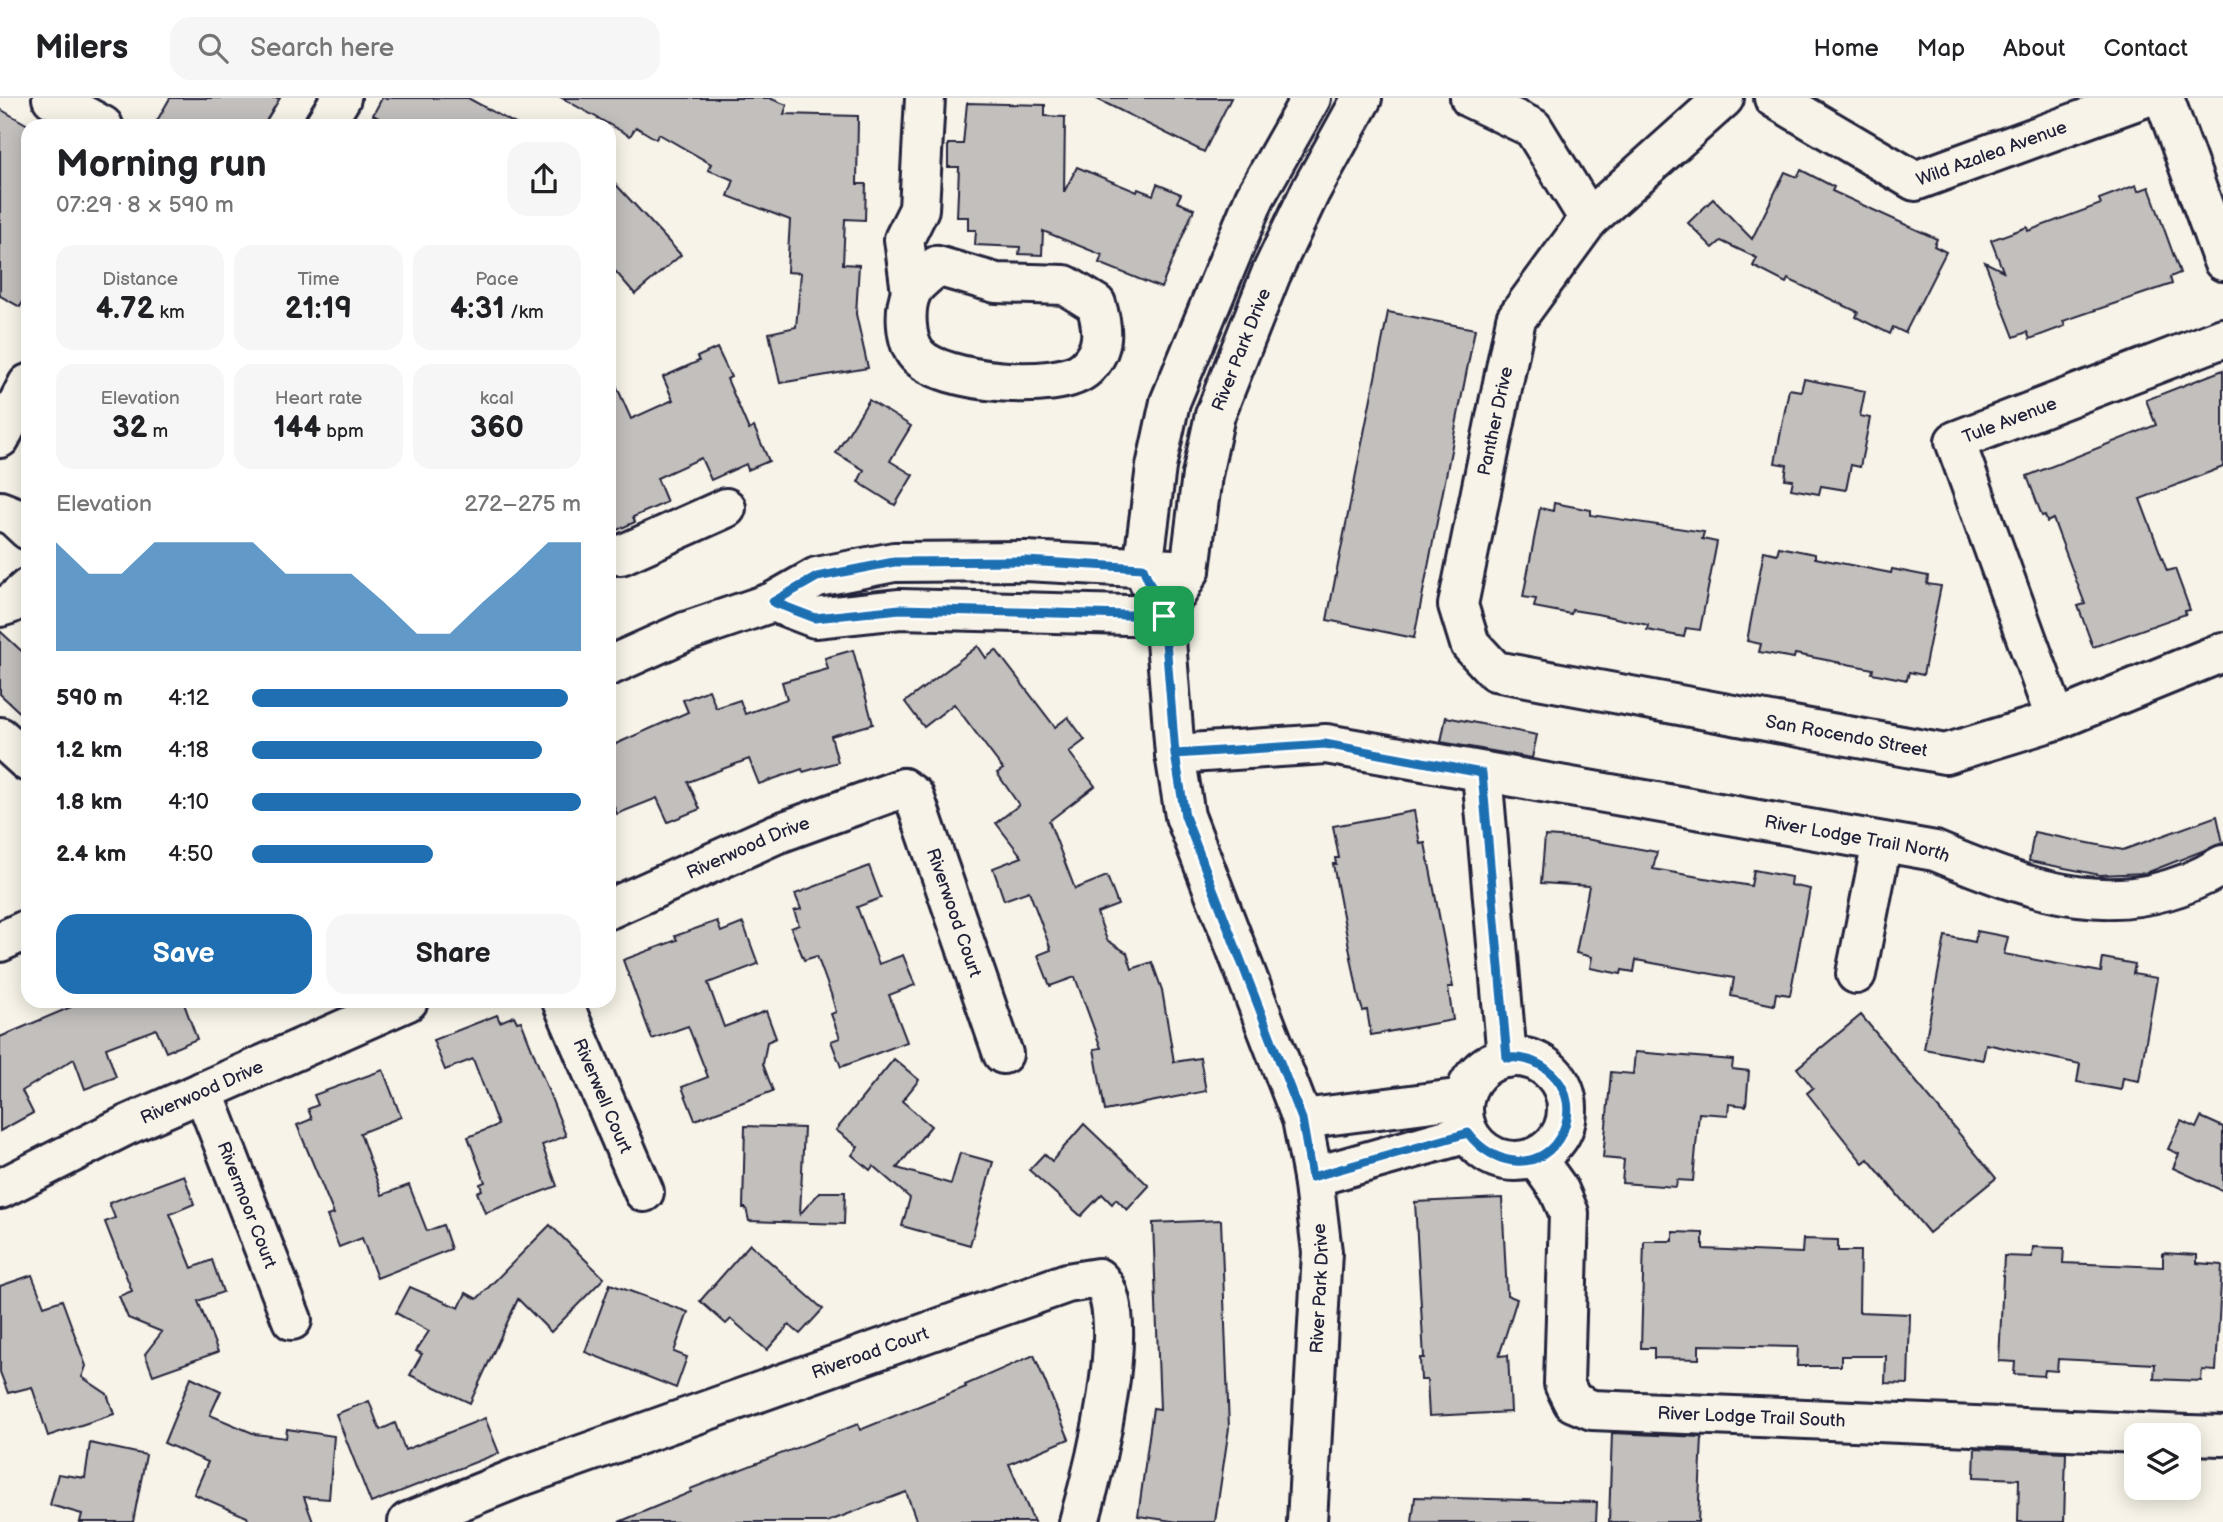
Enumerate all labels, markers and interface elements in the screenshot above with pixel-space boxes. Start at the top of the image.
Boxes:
search box [170,17,660,80]
text: Milers [35,28,128,68]
icon: search [194,29,232,67]
text: Search here [250,33,394,64]
text: Home [1814,34,1879,63]
text: Map [1917,34,1965,63]
text: About [2003,34,2065,63]
text: Contact [2103,34,2188,63]
street label: Wild Azalea Avenue [1914,117,2070,191]
text: Morning run [56,142,267,187]
button: share [507,142,581,216]
text: 07:29 · 8 × 590 m [56,191,234,219]
text: Distance [102,268,178,291]
text: Time [297,268,340,291]
text: Pace [475,268,518,291]
street label: River Park Drive [1208,285,1275,414]
text: 4.72 [96,291,154,327]
text: 21:19 [285,291,352,327]
text: 4:31 [450,291,505,327]
text: km [154,301,185,324]
text: /km [505,301,544,324]
street label: Panther Drive [1474,364,1517,477]
text: Elevation [101,387,180,410]
text: Heart rate [275,387,362,410]
text: kcal [480,387,514,410]
street label: Tule Avenue [1959,393,2060,448]
text: 32 [112,410,147,446]
text: 144 [273,410,321,446]
text: 360 [470,410,524,446]
text: m [147,420,168,443]
text: bpm [321,420,364,443]
text: Elevation [56,490,152,518]
text: 272–275 m [464,490,581,518]
pin [1134,586,1194,646]
icon: arrive [1145,597,1183,635]
text: 590 m [56,684,123,712]
text: 4:12 [168,684,209,712]
street label: San Rocendo Street [1764,711,1930,762]
text: 1.2 km [56,736,122,764]
text: 4:18 [168,736,209,764]
text: 1.8 km [56,788,122,816]
text: 4:10 [168,788,209,816]
street label: River Lodge Trail North [1763,811,1953,867]
street label: Riverwood Drive [683,813,813,884]
text: 2.4 km [56,840,126,868]
text: 4:50 [168,840,213,868]
street label: Riverwood Court [922,846,986,980]
button: Save [56,914,312,994]
button: Share [326,914,581,994]
street label: Riverwell Court [568,1035,636,1157]
street label: Riverwood Drive [137,1056,267,1129]
street label: Rivermoor Court [213,1139,281,1272]
street label: River Park Drive [1306,1222,1333,1354]
street label: Riveroad Court [809,1323,932,1384]
street label: River Lodge Trail South [1657,1403,1846,1432]
map controls [2124,1423,2201,1500]
button: layers [2124,1423,2201,1500]

